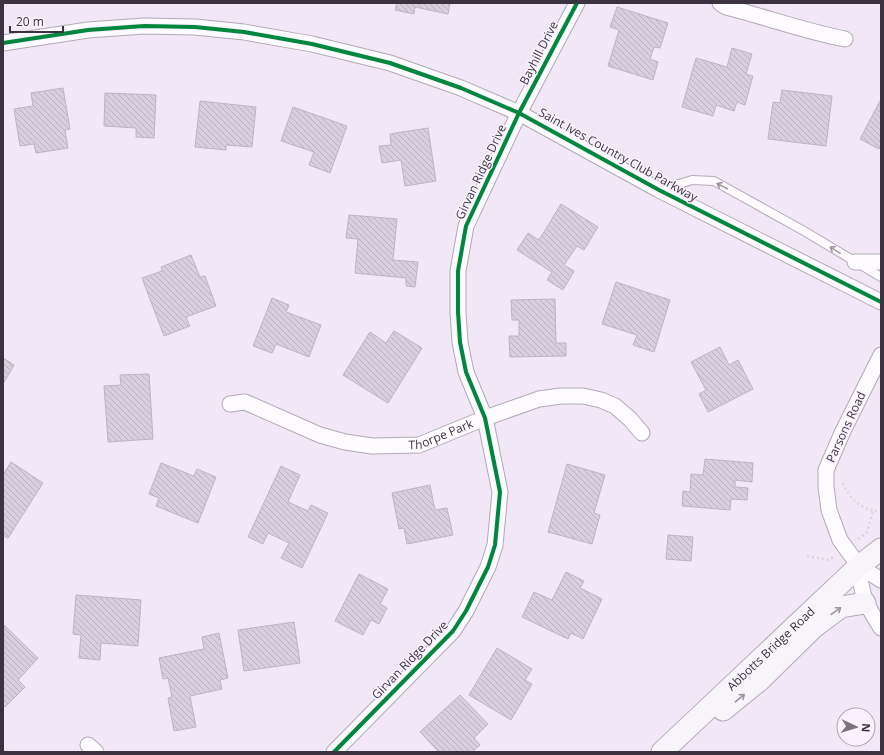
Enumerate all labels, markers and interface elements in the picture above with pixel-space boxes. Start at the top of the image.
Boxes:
scale bar [10,8,63,34]
text: 20 m [16,13,44,30]
street label: Bayhill Drive [515,18,562,88]
street label: Saint Ives Country Club Parkway [536,104,702,206]
street label: Girvan Ridge Drive [451,121,510,222]
one-way arrow [717,181,729,189]
one-way arrow [830,246,841,254]
street label: Parsons Road [822,389,869,465]
street label: Thorpe Park [408,414,476,453]
street label: Abbotts Bridge Road [723,603,818,694]
one-way arrow [830,607,841,615]
street label: Girvan Ridge Drive [368,616,452,703]
one-way arrow [734,693,745,702]
north arrow [836,707,876,747]
text: N [859,723,874,733]

